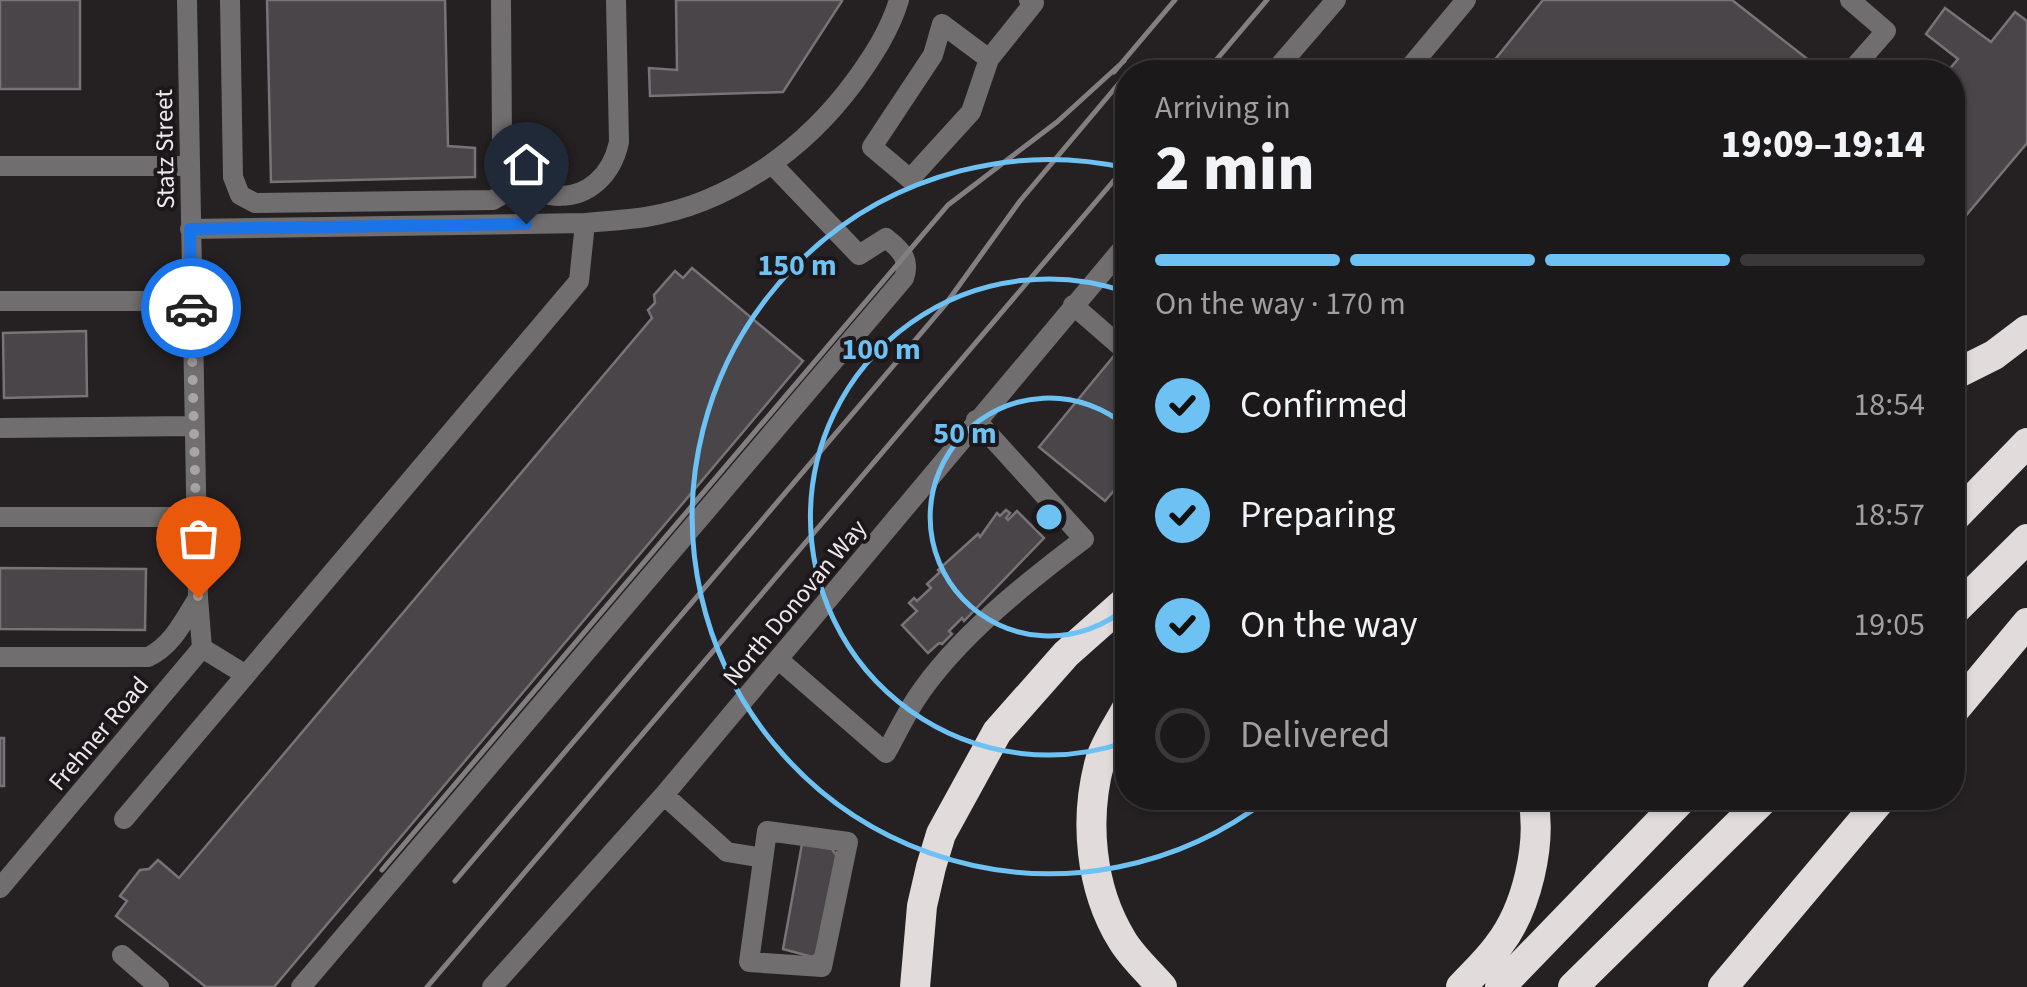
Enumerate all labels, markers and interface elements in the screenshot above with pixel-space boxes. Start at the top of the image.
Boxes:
text: Arriving in [1155,85,1291,131]
street label: Statz Street [146,88,184,209]
text: 19:09–19:14 [1721,118,1925,172]
pin [484,122,569,225]
text: 2 min [1155,122,1315,215]
icon: home [499,137,554,192]
text: 150 m [757,244,837,287]
courier [141,258,241,358]
icon: car [164,281,219,336]
text: On the way · 170 m [1155,281,1406,327]
text: 100 m [841,328,921,371]
icon: check [1155,378,1210,433]
text: Confirmed [1240,378,1408,432]
text: 18:54 [1853,382,1925,428]
text: 50 m [933,412,997,455]
icon: check [1155,488,1210,543]
text: Preparing [1240,488,1395,542]
text: 18:57 [1853,492,1925,538]
pin [156,496,241,599]
centre of rings [1031,499,1067,535]
icon: bag [171,511,226,566]
street label: North Donovan Way [714,511,875,694]
icon: check [1155,598,1210,653]
text: On the way [1240,598,1417,652]
text: 19:05 [1853,602,1925,648]
street label: Frehner Road [40,669,157,799]
text: Delivered [1240,708,1390,762]

